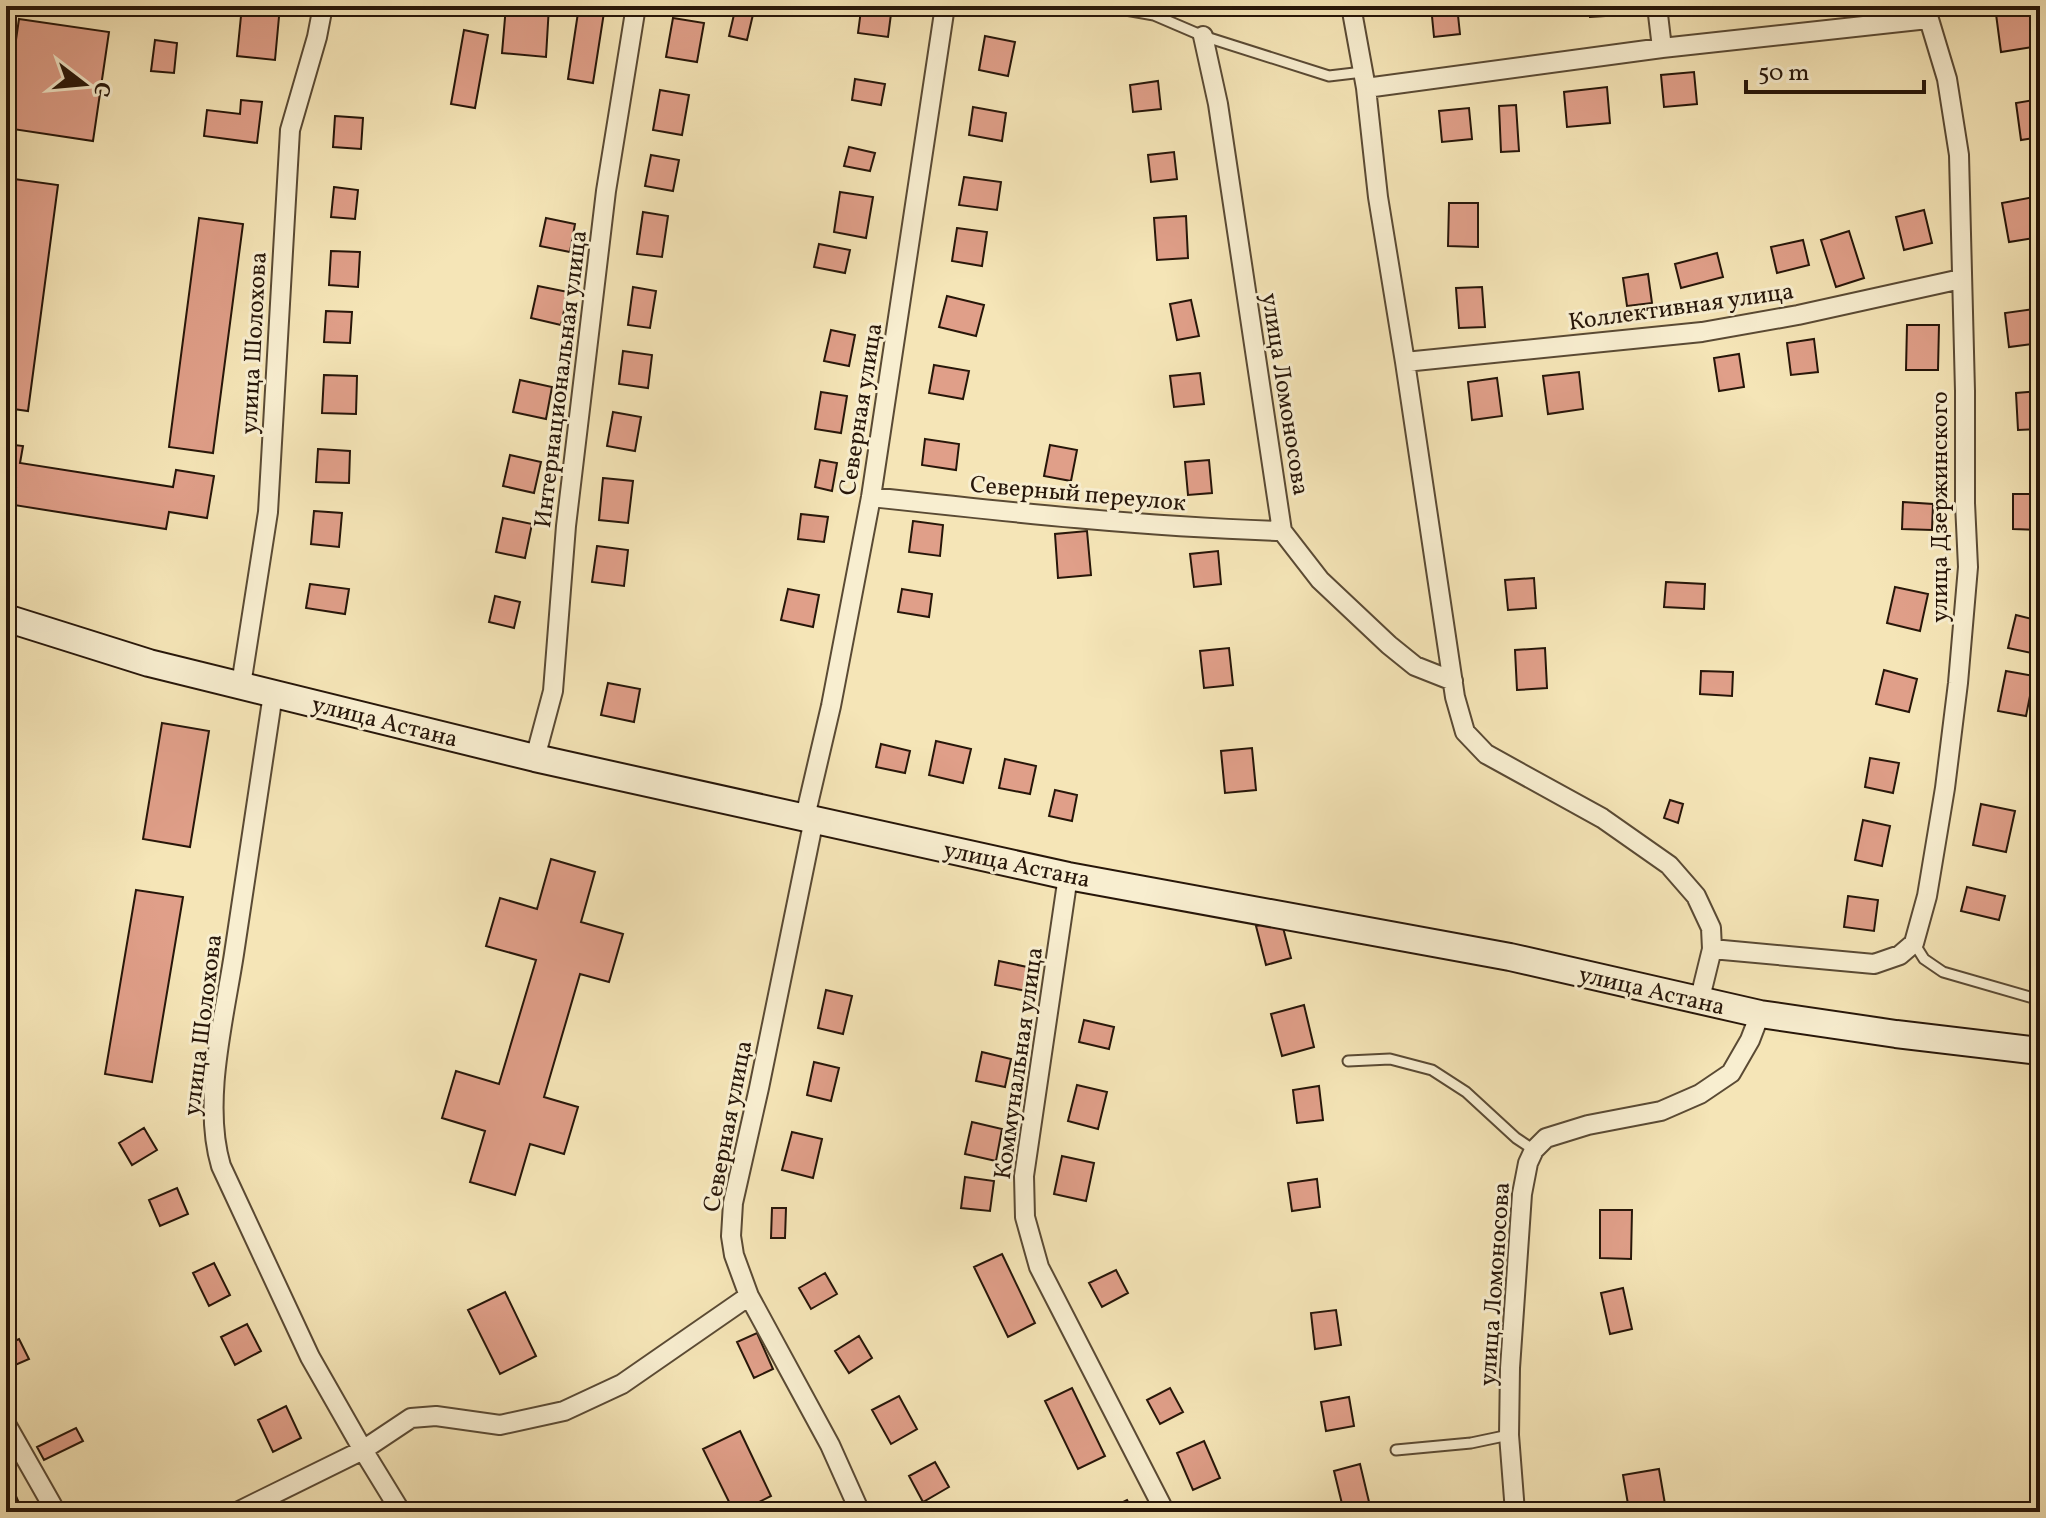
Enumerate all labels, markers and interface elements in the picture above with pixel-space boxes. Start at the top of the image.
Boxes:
north arrow [44,44,124,124]
scale bar [1746,44,1924,94]
text: 50 m [1758,57,1810,91]
text: С [84,78,118,100]
street label: Интернациональная улица [527,228,597,530]
street label: улица Шолохова [233,251,277,435]
street label: Коллективная улица [1566,275,1796,341]
street label: улица Ломоносова [1251,291,1317,498]
street label: Северная улица [832,321,892,498]
street label: улица Дзержинского [1924,391,1958,623]
street label: Северный переулок [969,469,1187,521]
street label: улица Астана [308,688,461,758]
street label: улица Астана [940,834,1093,898]
street label: улица Шолохова [176,932,232,1118]
street label: Коммунальная улица [987,945,1053,1182]
street label: улица Астана [1575,959,1728,1025]
street label: Северная улица [696,1038,762,1215]
street label: улица Ломоносова [1472,1181,1520,1387]

